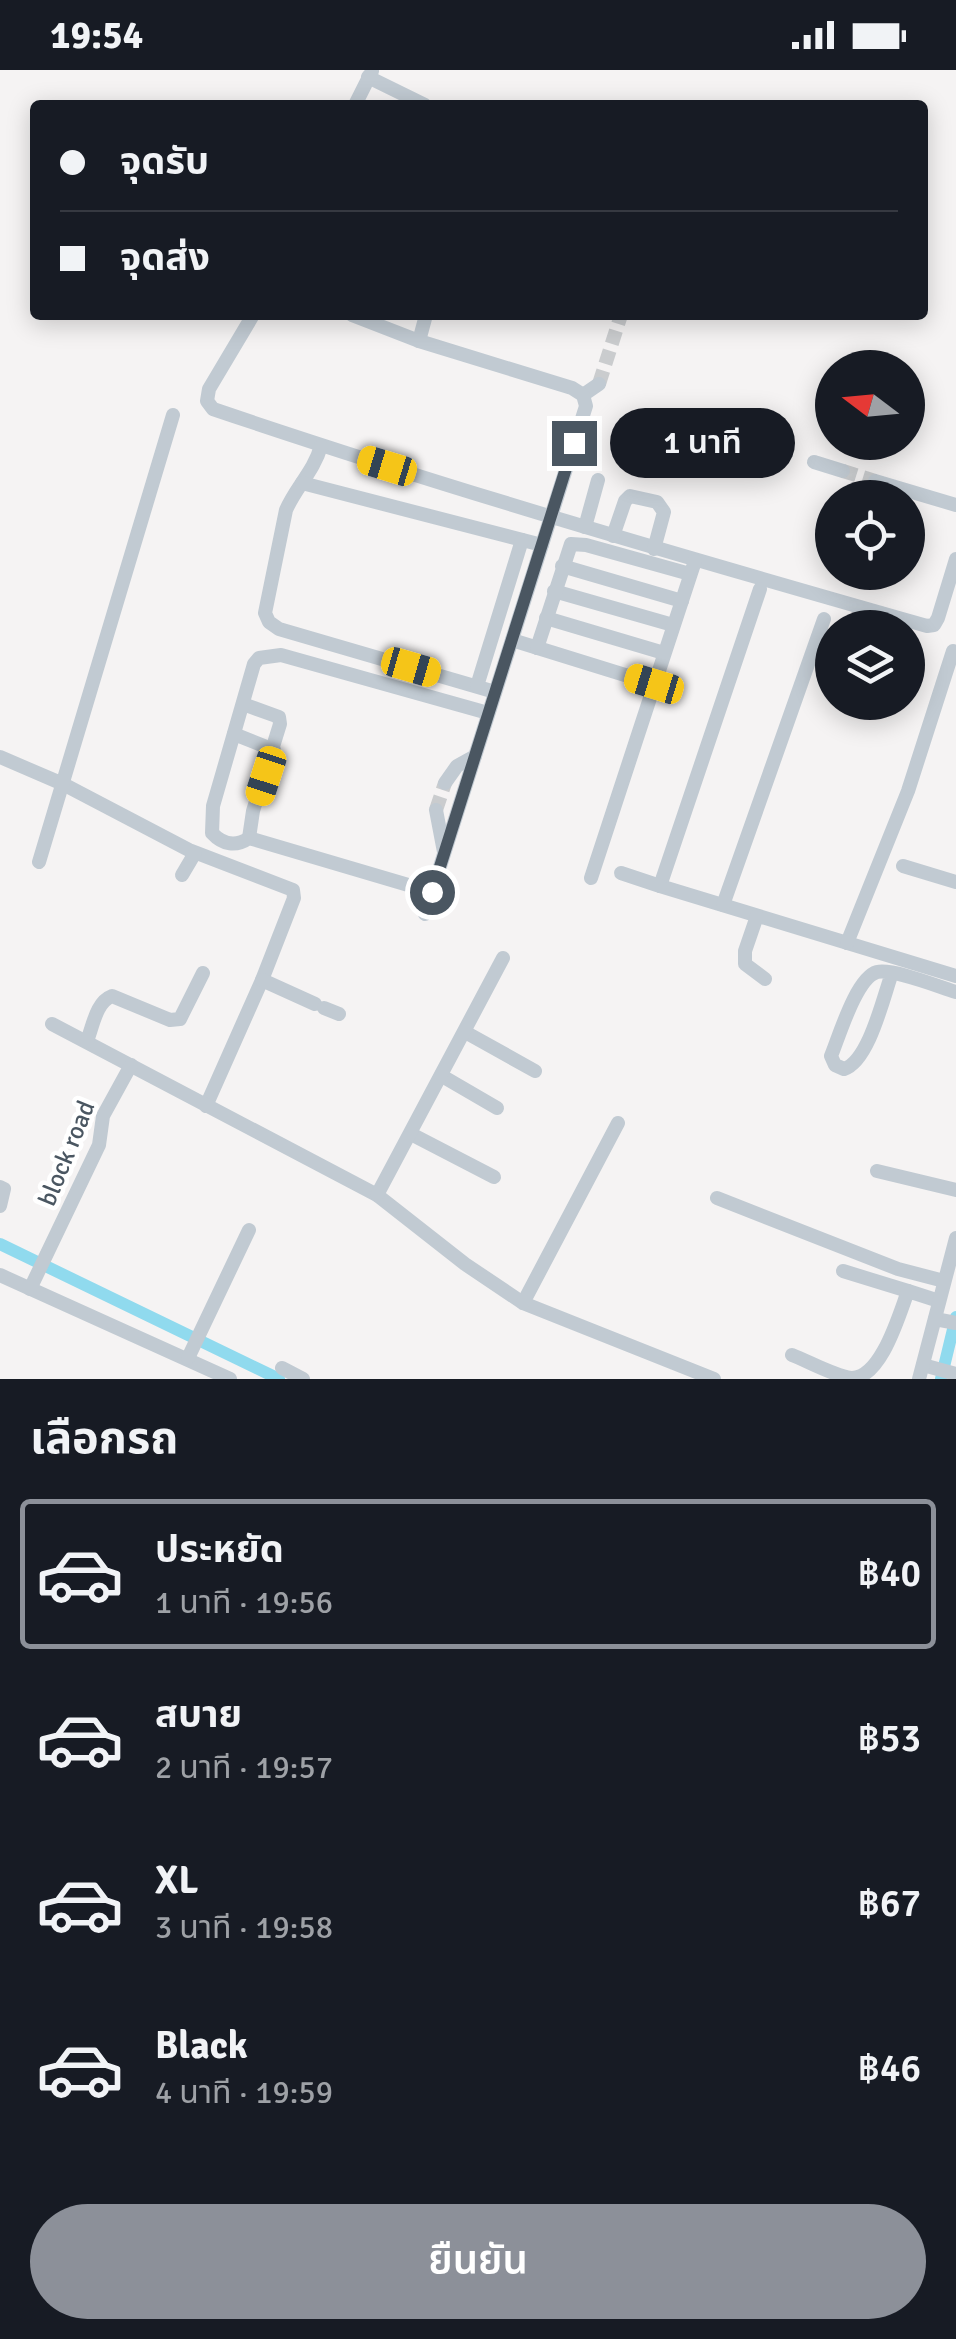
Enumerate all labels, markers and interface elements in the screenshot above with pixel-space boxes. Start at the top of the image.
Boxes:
text: 19:54 [50,12,143,59]
text: จุดรับ [120,138,209,185]
text: จุดส่ง [120,234,210,281]
north arrow [815,350,925,460]
map controls [815,350,925,720]
callout: 1 นาที [609,408,794,478]
route end [552,421,597,466]
text: 1 นาที [663,423,742,462]
car [354,443,420,489]
button: locate [815,480,925,590]
button: layers [815,610,925,720]
car [378,644,444,690]
car [621,661,687,707]
car [242,743,290,809]
route start [410,870,455,915]
street label: block road [31,1096,102,1210]
text: เลือกรถ [30,1411,178,1466]
text: ประหยัด [155,1526,284,1573]
icon: car [35,1529,125,1619]
text: ฿40 [858,1550,921,1597]
text: 1 นาที · 19:56 [155,1583,333,1622]
text: สบาย [155,1691,242,1738]
icon: car [35,1694,125,1784]
text: ฿53 [858,1715,921,1762]
text: 2 นาที · 19:57 [155,1748,333,1787]
text: XL [155,1857,198,1904]
icon: car [35,1859,125,1949]
text: ฿67 [858,1880,921,1927]
text: 3 นาที · 19:58 [155,1908,333,1947]
text: Black [155,2022,248,2069]
icon: car [35,2024,125,2114]
text: ฿46 [858,2045,921,2092]
text: 4 นาที · 19:59 [155,2073,333,2112]
button: ยืนยัน [30,2204,926,2319]

